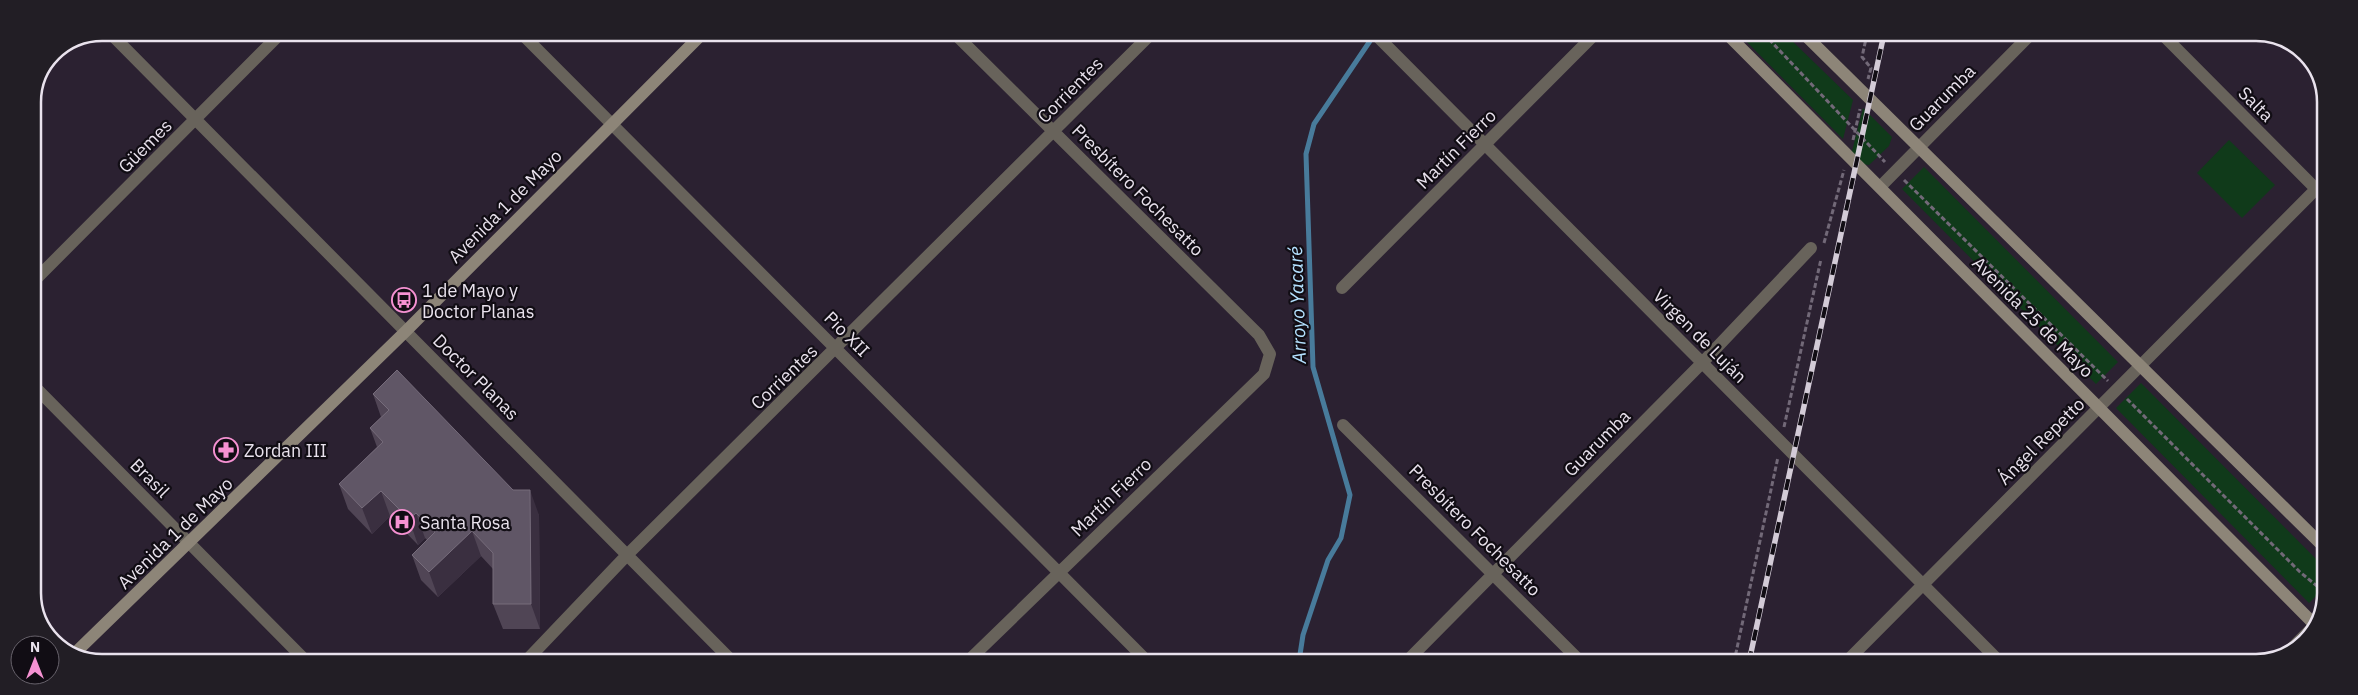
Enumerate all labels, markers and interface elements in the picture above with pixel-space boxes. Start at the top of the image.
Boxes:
street label: Corrientes [1032,52,1108,128]
street label: Guarumba [1904,60,1980,136]
street label: Salta [2233,81,2279,127]
street label: Martín Fierro [1411,104,1501,194]
street label: Güemes [113,114,177,178]
street label: Presbítero Fochesatto [1067,119,1209,261]
street label: Avenida 1 de Mayo [443,144,567,268]
water label: Arroyo Yacaré [1283,246,1311,365]
street label: Avenida 25 de Mayo [1967,251,2099,383]
place label: 1 de Mayo y Doctor Planas [422,279,534,323]
street label: Virgen de Luján [1648,284,1752,388]
bus stop icon: 1 de Mayo y Doctor Planas [391,287,417,313]
street label: Pio XII [819,306,875,362]
street label: Doctor Planas [428,329,524,425]
street label: Corrientes [746,340,822,414]
street label: Ángel Repetto [1993,393,2089,489]
street label: Guarumba [1559,405,1635,481]
pharmacy icon: Zordan III [213,437,239,463]
place label: Zordan III [244,439,327,462]
street label: Martín Fierro [1066,453,1156,541]
street label: Brasil [126,454,174,502]
street label: Presbítero Fochesatto [1404,459,1546,601]
street label: Avenida 1 de Mayo [113,472,237,594]
hospital icon: Santa Rosa [389,509,415,535]
place label: Santa Rosa [420,511,511,534]
north arrow [10,635,60,685]
text: N [30,638,40,656]

